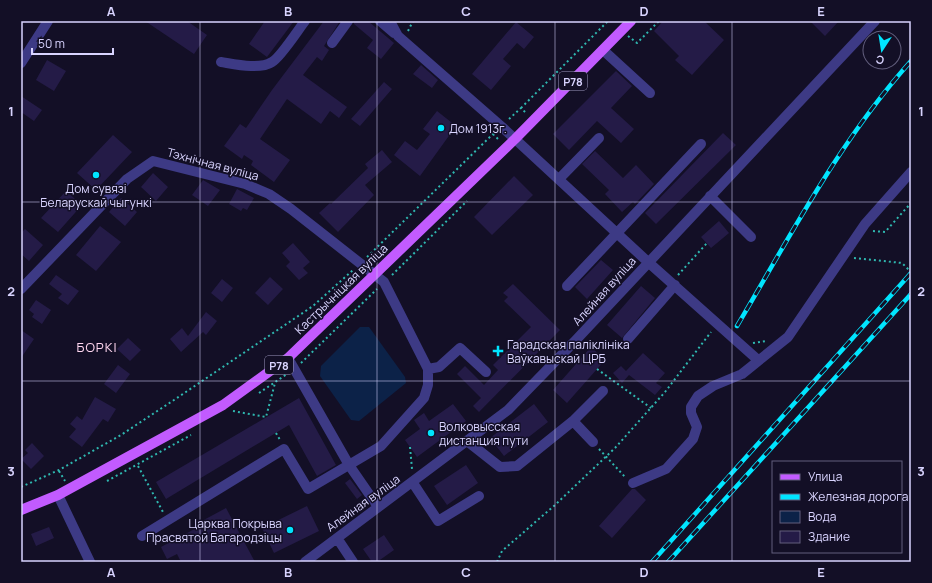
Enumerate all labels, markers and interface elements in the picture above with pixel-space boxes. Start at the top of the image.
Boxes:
text: A [107,2,116,20]
text: B [284,2,292,20]
text: C [461,2,471,20]
text: D [639,2,649,20]
text: E [817,2,825,20]
scale bar [32,30,113,56]
north arrow [862,30,902,70]
text: 50 m [38,35,65,52]
text: С [874,52,885,68]
road number: Р78 [559,72,587,90]
text: 1 [8,102,14,120]
text: 1 [918,102,924,120]
place label: Дом 1913г. [449,120,507,137]
marker: Дом 1913г. [436,123,446,133]
street label: Тэхнічная вуліца [165,144,261,184]
marker: Дом сувязі Беларускай чыгункі [91,170,101,180]
place label: Дом сувязі Беларускай чыгункі [40,180,152,211]
street label: Кастрычніцкая вуліца [291,240,391,338]
street label: Алейная вуліца [568,253,640,329]
text: 2 [7,282,15,300]
text: 2 [917,282,925,300]
place label: Гарадская паліклініка Ваўкавыскай ЦРБ [507,336,630,367]
district label: БОРКІ [77,338,117,356]
marker: Гарадская паліклініка Ваўкавыскай ЦРБ [492,345,504,357]
road number: Р78 [265,356,293,374]
place label: Волковысская дистанция пути [439,418,528,449]
marker: Волковысская дистанция пути [426,428,436,438]
legend [772,461,902,553]
text: 3 [7,462,15,480]
text: 3 [917,462,925,480]
text: Улица [808,468,842,485]
street label: Алейная вуліца [323,470,403,536]
text: Железная дорога [808,488,908,505]
text: Вода [808,508,836,525]
place label: Царква Покрыва Прасвятой Багародзіцы [146,515,282,546]
marker: Царква Покрыва Прасвятой Багародзіцы [285,525,295,535]
text: Здание [808,528,850,545]
text: A [107,563,116,581]
text: B [284,563,292,581]
text: C [461,563,471,581]
text: D [639,563,649,581]
text: E [817,563,825,581]

